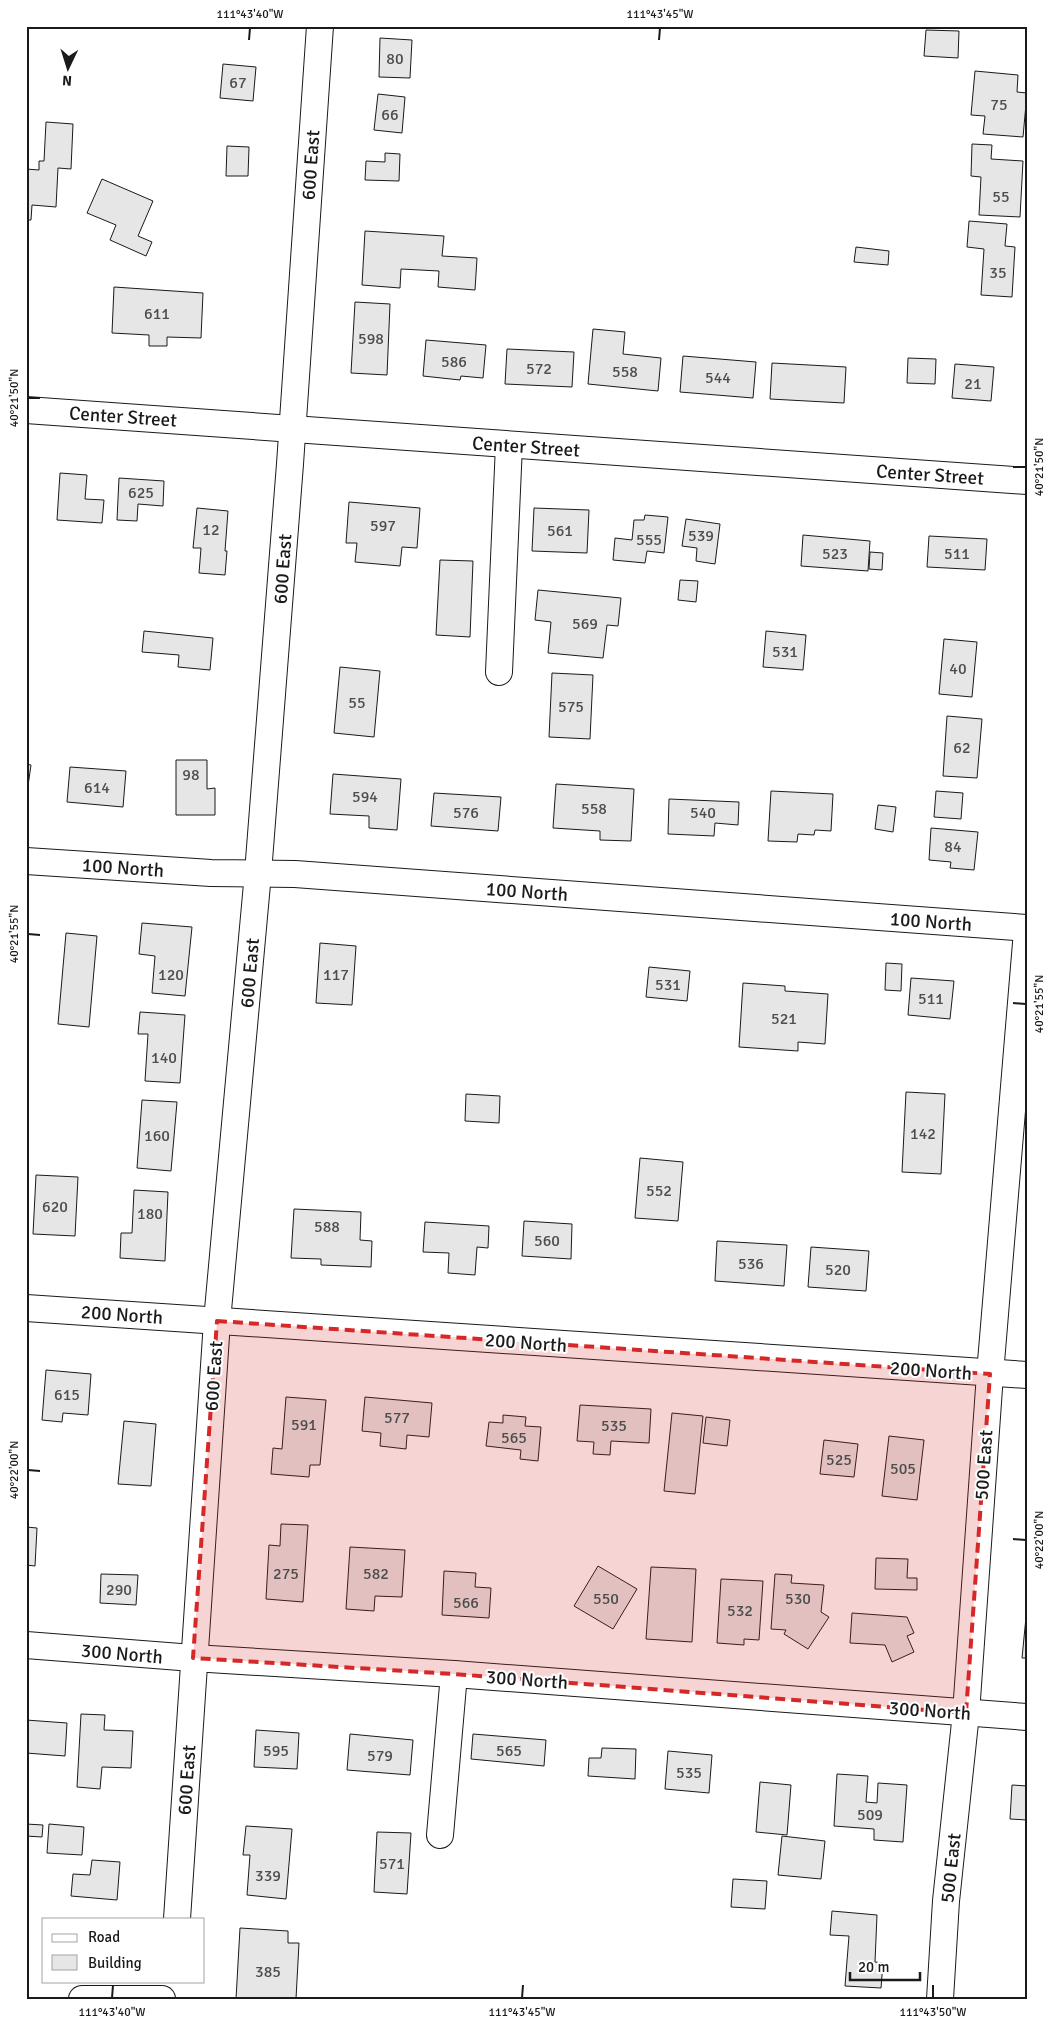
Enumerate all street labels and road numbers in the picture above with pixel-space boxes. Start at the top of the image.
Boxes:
street label: 600 East [297,129,325,201]
street label: Center Street [68,401,178,433]
street label: Center Street [471,431,581,463]
street label: Center Street [875,459,985,491]
street label: 600 East [269,533,297,605]
street label: 100 North [81,853,165,883]
street label: 100 North [485,877,569,907]
street label: 100 North [889,907,973,937]
street label: 600 East [235,937,265,1009]
street label: 200 North [80,1300,164,1330]
street label: 200 North [484,1328,568,1358]
street label: 600 East [200,1340,228,1412]
street label: 200 North [889,1356,973,1386]
street label: 500 East [970,1429,998,1501]
street label: 300 North [80,1638,164,1670]
street label: 300 North [485,1665,569,1695]
street label: 300 North [888,1696,972,1726]
street label: 600 East [173,1744,201,1816]
street label: 500 East [935,1832,967,1904]

